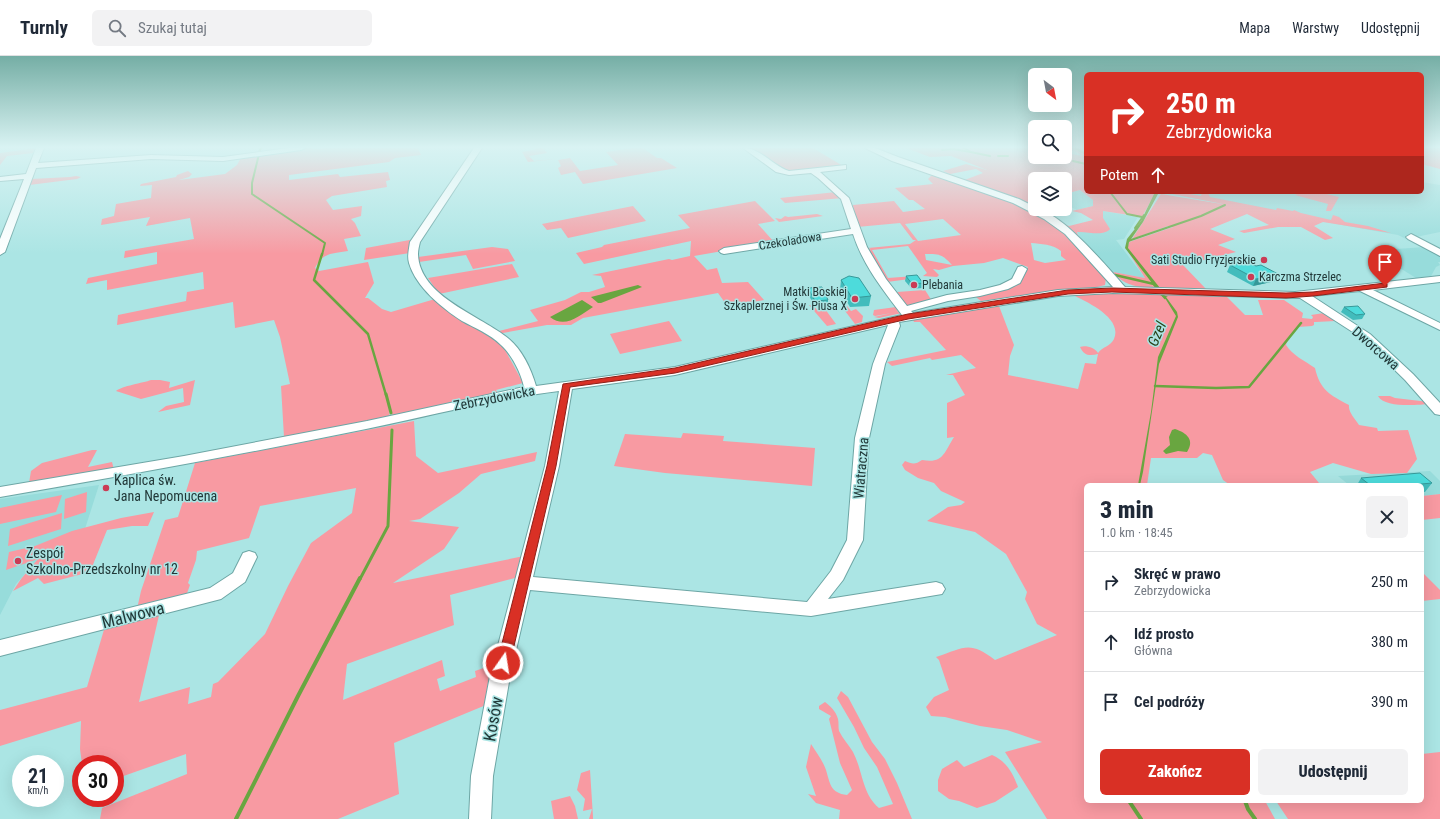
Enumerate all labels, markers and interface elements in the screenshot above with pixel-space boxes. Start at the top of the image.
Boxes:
search box [92,10,372,46]
text: Turnly [20,16,68,39]
icon: search [106,17,128,39]
text: Szukaj tutaj [138,19,207,37]
text: Mapa [1239,20,1270,36]
text: Warstwy [1292,20,1339,36]
text: Udostępnij [1361,20,1420,36]
north arrow [1028,68,1072,112]
map controls [1028,68,1072,216]
text: 250 m [1166,87,1236,120]
icon: right [1100,88,1152,140]
button: search [1028,120,1072,164]
text: Zebrzydowicka [1166,121,1272,142]
icon: ahead [1147,164,1169,186]
text: Potem [1100,166,1139,184]
button: layers [1028,172,1072,216]
street label: Czekoladowa [758,229,822,253]
pin [1368,245,1402,286]
icon: arrive [1374,251,1396,273]
place label: Sati Studio Fryzjerskie [1151,253,1256,267]
marker: Sati Studio Fryzjerskie [1259,255,1269,265]
place label: Karczma Strzelec [1259,270,1342,284]
marker: Karczma Strzelec [1246,272,1256,282]
place label: Plebania [922,278,963,292]
marker: Plebania [909,280,919,290]
place label: Matki Boskiej Szkaplerznej i Św. Piusa X [724,285,847,313]
marker: Matki Boskiej Szkaplerznej i Św. Piusa X [850,294,860,304]
water label: Gzel [1144,318,1170,349]
street label: Dworcowa [1349,323,1403,373]
street label: Zebrzydowicka [452,382,536,414]
street label: Wiatraczna [850,437,872,499]
place label: Kaplica św. Jana Nepomucena [114,472,217,504]
marker: Kaplica św. Jana Nepomucena [101,483,111,493]
text: 3 min [1100,496,1154,524]
button: close [1366,496,1408,538]
text: 1.0 km · 18:45 [1100,525,1173,540]
place label: Zespół Szkolno-Przedszkolny nr 12 [26,545,178,577]
marker: Zespół Szkolno-Przedszkolny nr 12 [13,556,23,566]
text: Skręć w prawo [1134,565,1221,583]
icon: right [1100,571,1122,593]
text: 250 m [1371,573,1408,591]
text: Zebrzydowicka [1134,583,1211,598]
street label: Malwowa [100,598,166,632]
text: Idź prosto [1134,625,1194,643]
icon: ahead [1100,631,1122,653]
text: 380 m [1371,633,1408,651]
position arrow [482,642,524,684]
text: Główna [1134,643,1172,658]
icon: arrive [1100,691,1122,713]
text: Cel podróży [1134,693,1205,711]
text: 390 m [1371,693,1408,711]
street label: Kosów [479,695,507,743]
button: Zakończ [1100,749,1250,795]
button: Udostępnij [1258,749,1408,795]
speed limit sign: 30 [72,755,124,807]
text: 21 [28,764,48,788]
text: km/h [28,785,48,796]

